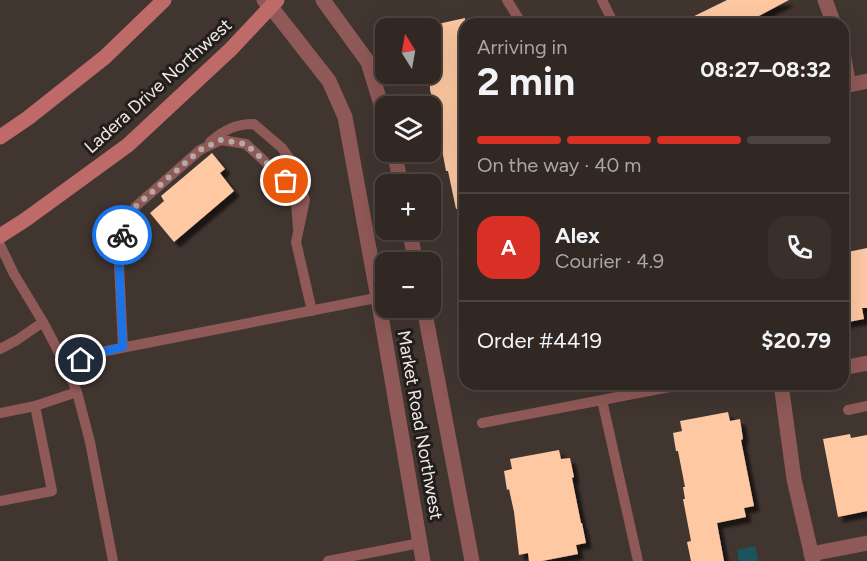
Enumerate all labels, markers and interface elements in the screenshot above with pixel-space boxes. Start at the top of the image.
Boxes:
street label: Ladera Drive Northwest [80,14,236,158]
north arrow [375,18,441,84]
map controls [375,18,441,318]
text: Arriving in [477,35,567,59]
text: 08:27–08:32 [700,56,831,83]
text: 2 min [477,58,575,105]
button: layers [375,96,441,162]
text: On the way · 40 m [477,153,641,177]
pin [260,155,311,206]
icon: bag [269,164,302,197]
button: + [375,174,441,240]
courier [92,205,152,265]
button: phone [768,216,831,279]
icon: bike [106,219,139,252]
text: Alex [555,222,600,249]
text: A [501,234,516,261]
text: Courier · 4.9 [555,249,664,273]
button: − [375,252,441,318]
text: Order #4419 [477,327,602,354]
text: $20.79 [761,327,831,354]
street label: Market Road Northwest [392,329,448,522]
pin [55,334,106,385]
icon: home [64,343,97,376]

